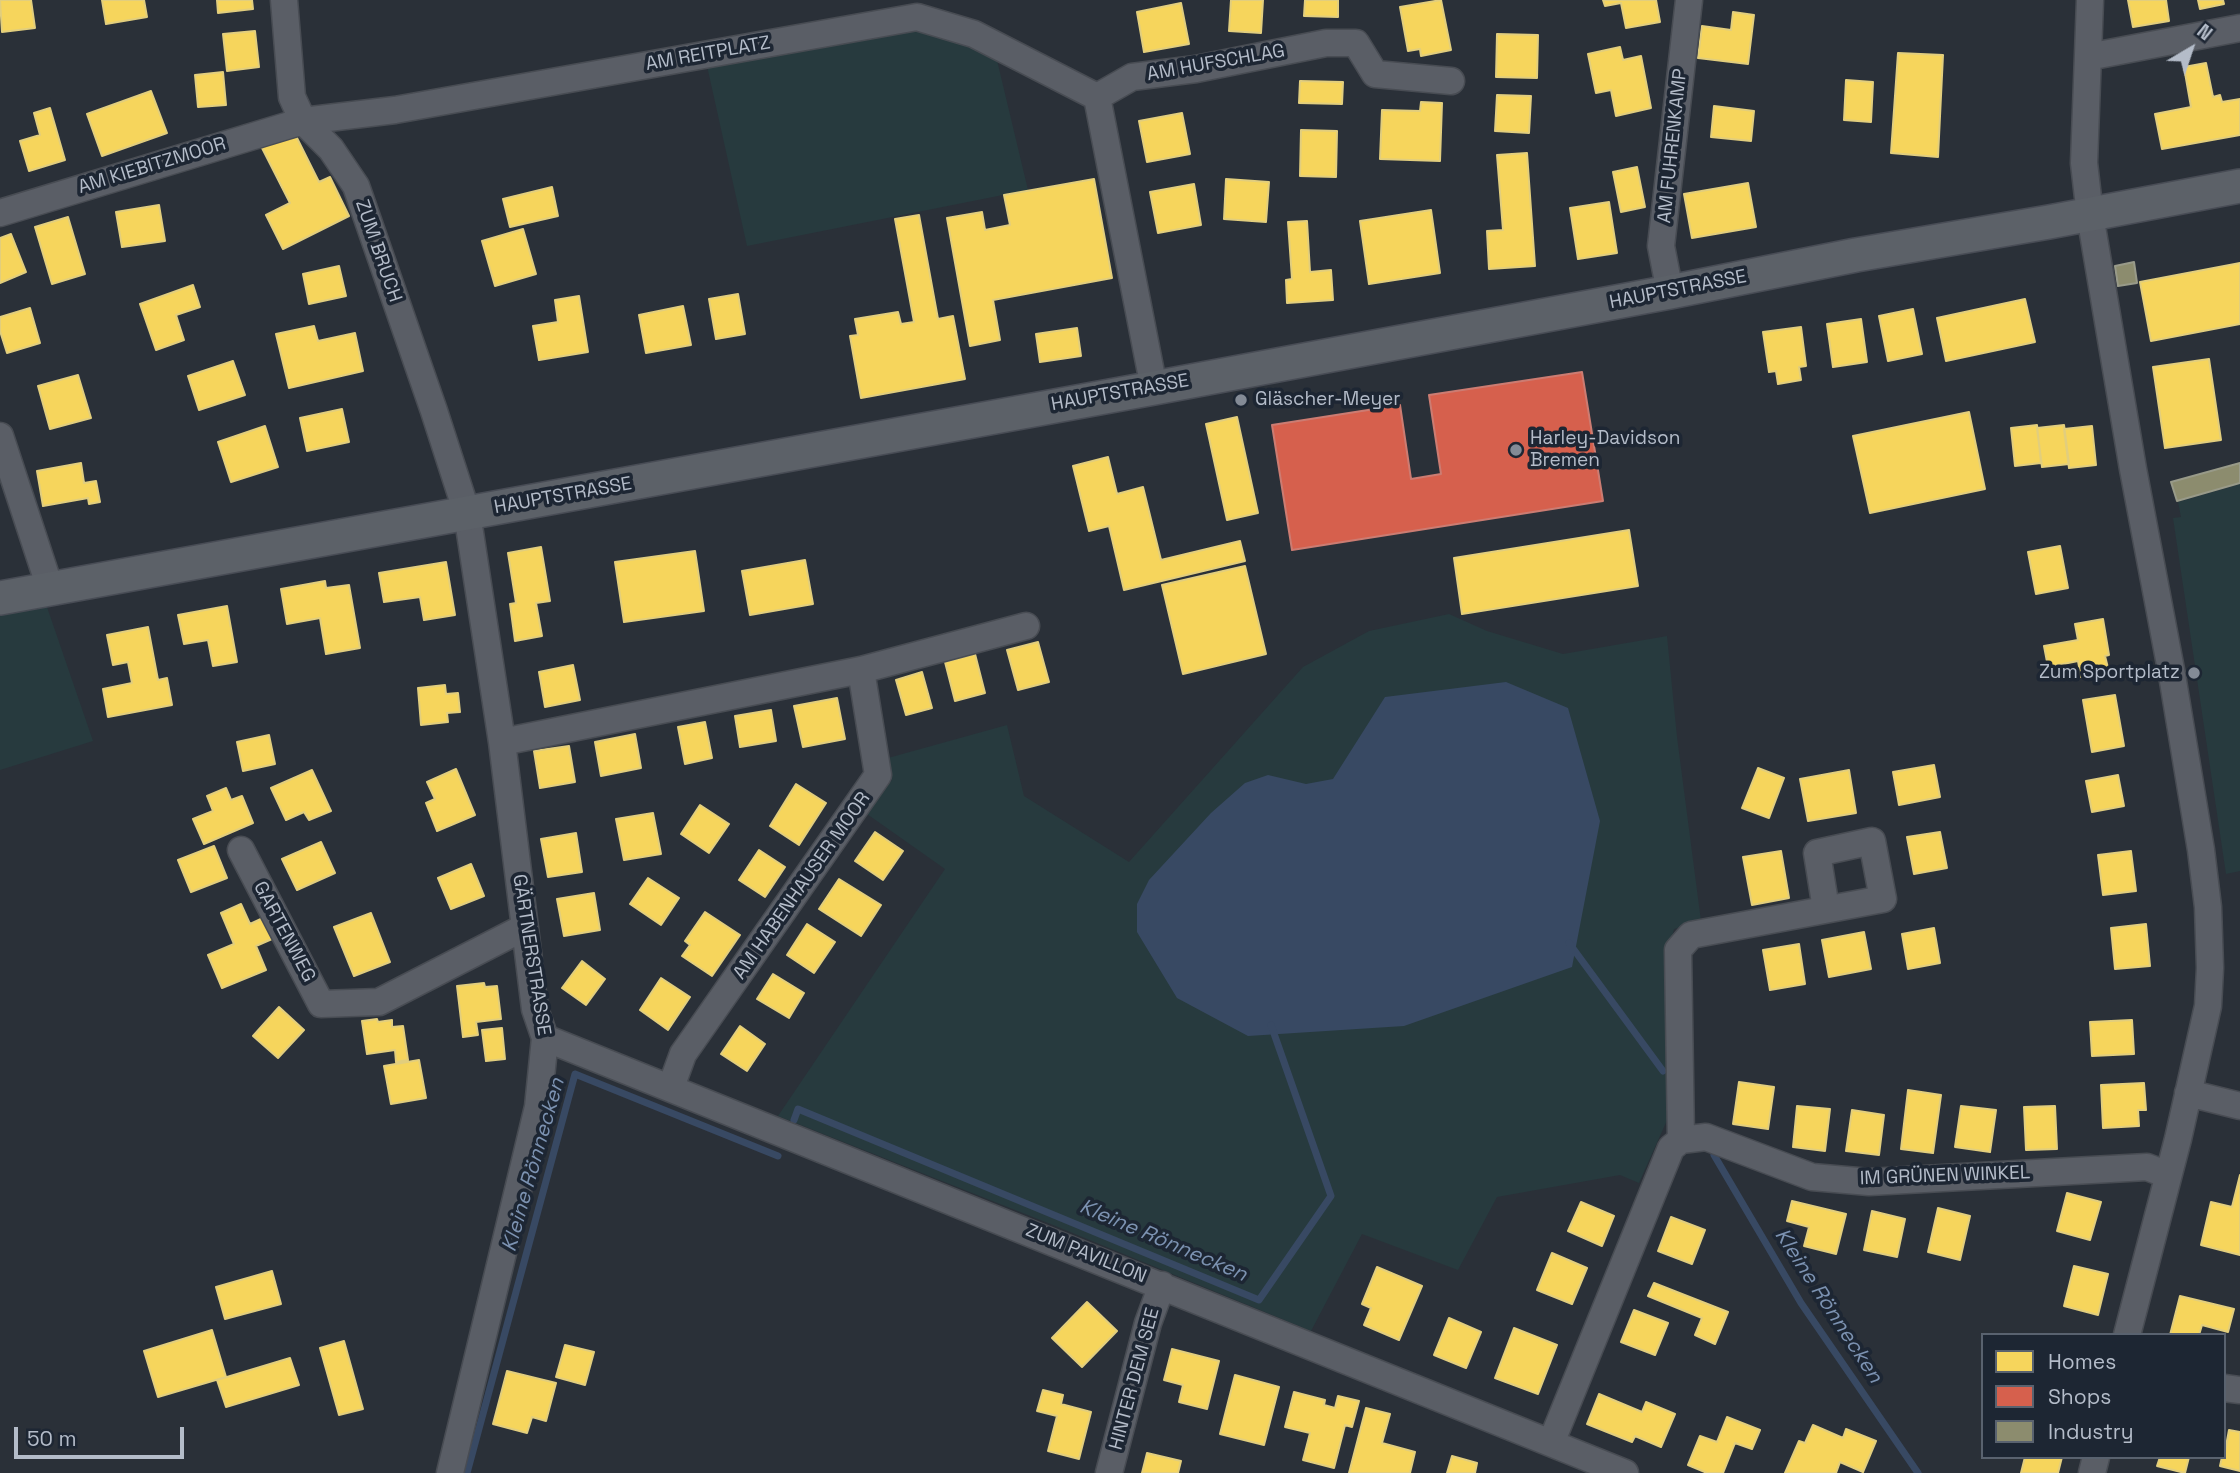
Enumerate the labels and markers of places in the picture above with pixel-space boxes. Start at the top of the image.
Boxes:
place label: Gläscher-Meyer [1255,389,1400,411]
marker: Gläscher-Meyer [1233,392,1249,408]
place label: Harley-Davidson Bremen [1530,428,1680,472]
marker: Harley-Davidson Bremen [1508,442,1524,458]
place label: Zum Sportplatz [2039,662,2180,684]
marker: Zum Sportplatz [2186,665,2202,681]

